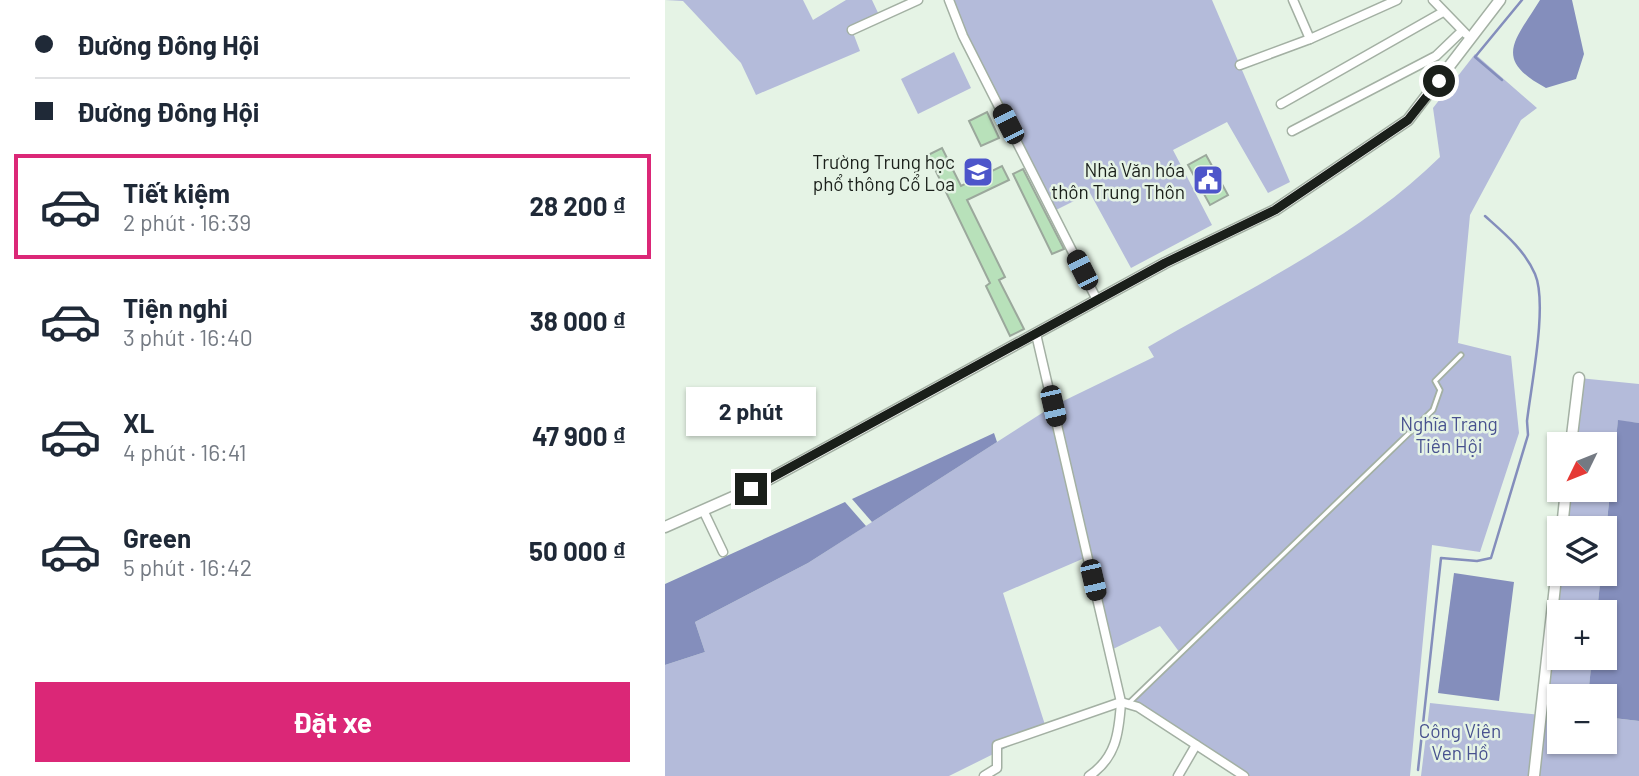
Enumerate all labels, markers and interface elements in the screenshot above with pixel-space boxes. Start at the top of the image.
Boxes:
text: Đường Đông Hội [77,29,259,60]
route start [1423,65,1455,97]
text: Đường Đông Hội [77,96,259,127]
car [990,101,1027,147]
place label: Trường Trung học phổ thông Cổ Loa [812,150,955,195]
school or university icon: Trường Trung học phổ thông Cổ Loa [961,155,995,189]
place label: Nhà Văn hóa thôn Trung Thôn [1051,158,1185,203]
public building icon: Nhà Văn hóa thôn Trung Thôn [1191,163,1225,197]
icon: car [39,175,102,238]
text: Tiết kiệm [123,177,230,208]
text: 28 200 ₫ [529,190,626,221]
text: 2 phút · 16:39 [123,208,251,236]
car [1064,247,1101,293]
icon: car [39,290,102,353]
text: Tiện nghi [123,292,228,323]
text: 38 000 ₫ [530,305,626,336]
text: 3 phút · 16:40 [123,323,253,351]
car [1039,383,1068,429]
callout: 2 phút [686,388,816,436]
text: 2 phút [719,397,783,425]
icon: car [39,405,102,468]
text: XL [123,407,154,438]
park label: Nghĩa Trang Tiên Hội [1400,412,1498,457]
text: 47 900 ₫ [532,420,626,451]
north arrow [1547,432,1617,502]
map controls [1547,432,1617,754]
text: 4 phút · 16:41 [123,438,246,466]
route end [735,473,767,505]
button: layers [1547,516,1617,586]
icon: car [39,520,102,583]
text: Green [123,522,191,553]
text: 50 000 ₫ [529,535,626,566]
text: 5 phút · 16:42 [123,553,252,581]
car [1079,557,1108,603]
button: + [1547,600,1617,670]
button: Đặt xe [35,682,630,762]
button: − [1547,684,1617,754]
park label: Công Viên Ven Hồ [1419,719,1501,764]

